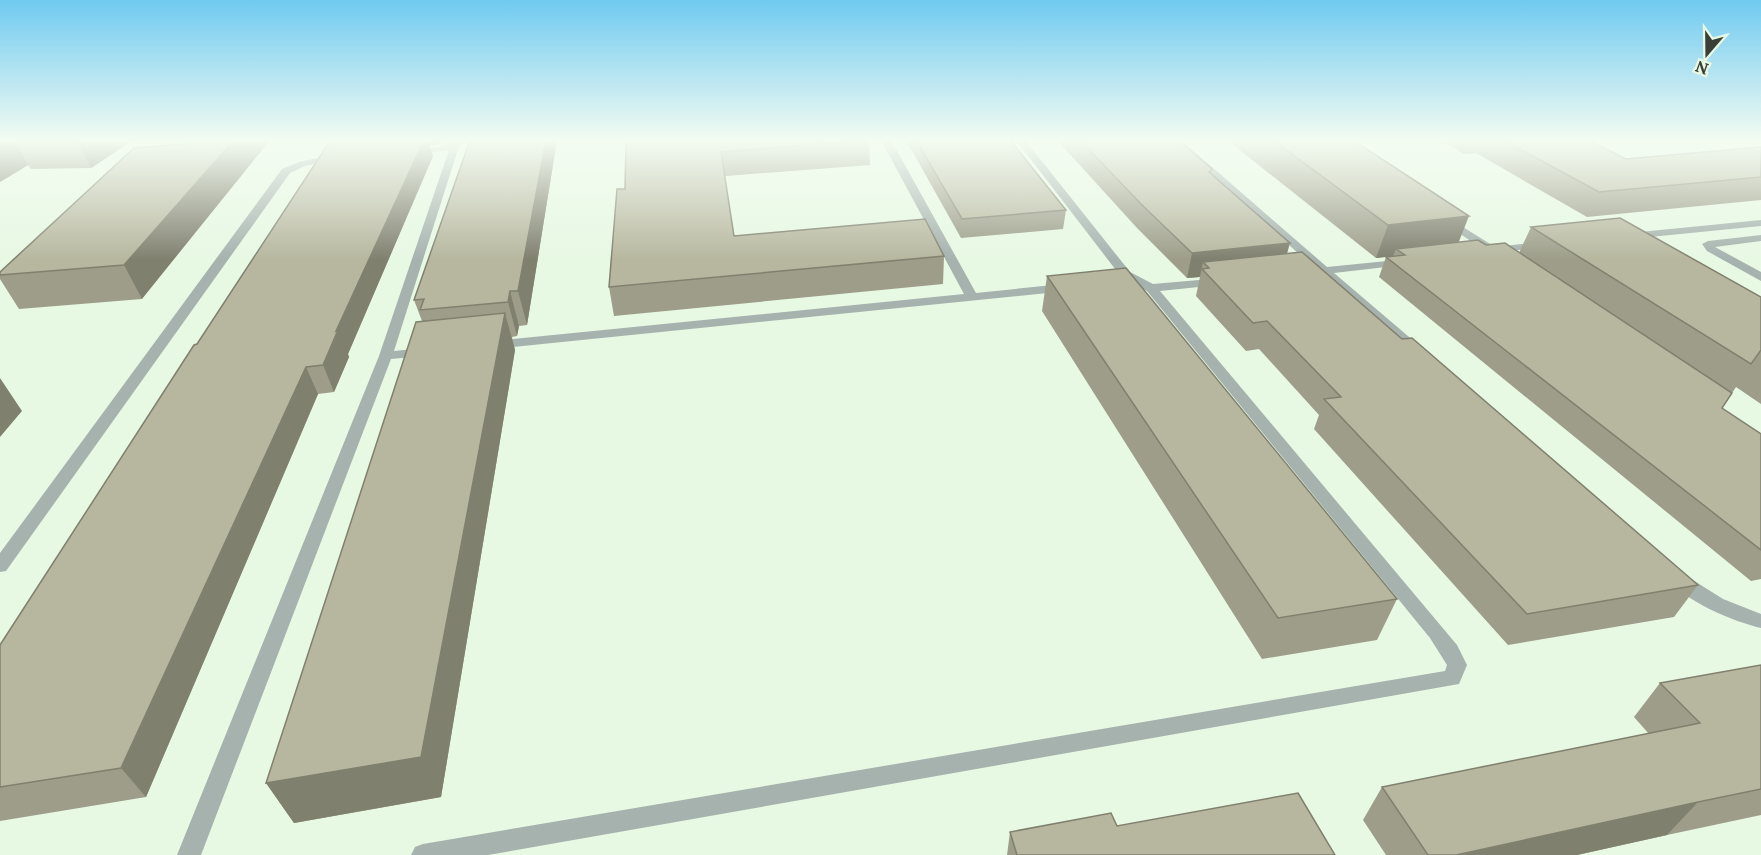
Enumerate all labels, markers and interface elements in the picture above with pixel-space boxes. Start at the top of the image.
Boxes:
north arrow [1677,24,1737,84]
text: N [1693,57,1711,80]

